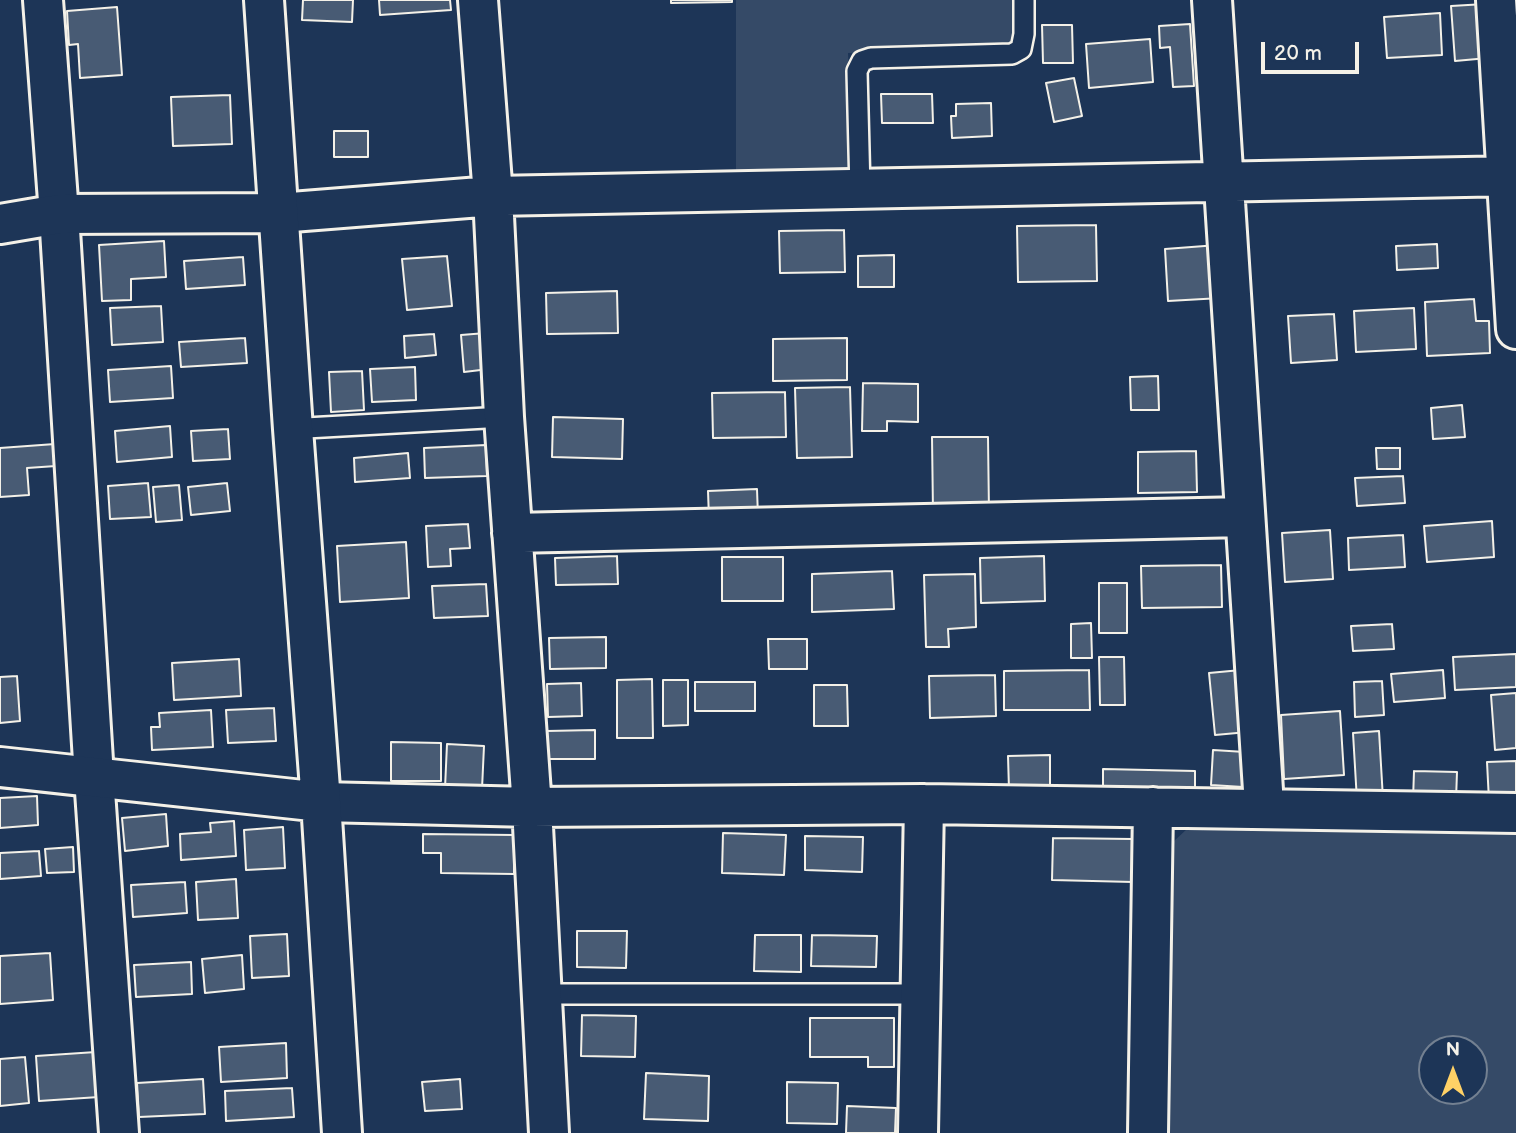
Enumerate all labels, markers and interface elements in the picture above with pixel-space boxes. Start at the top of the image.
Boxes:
scale bar [1264,28,1362,72]
text: 20 m [1274,41,1322,66]
north arrow [1418,1035,1488,1105]
text: N [1446,1039,1460,1062]

